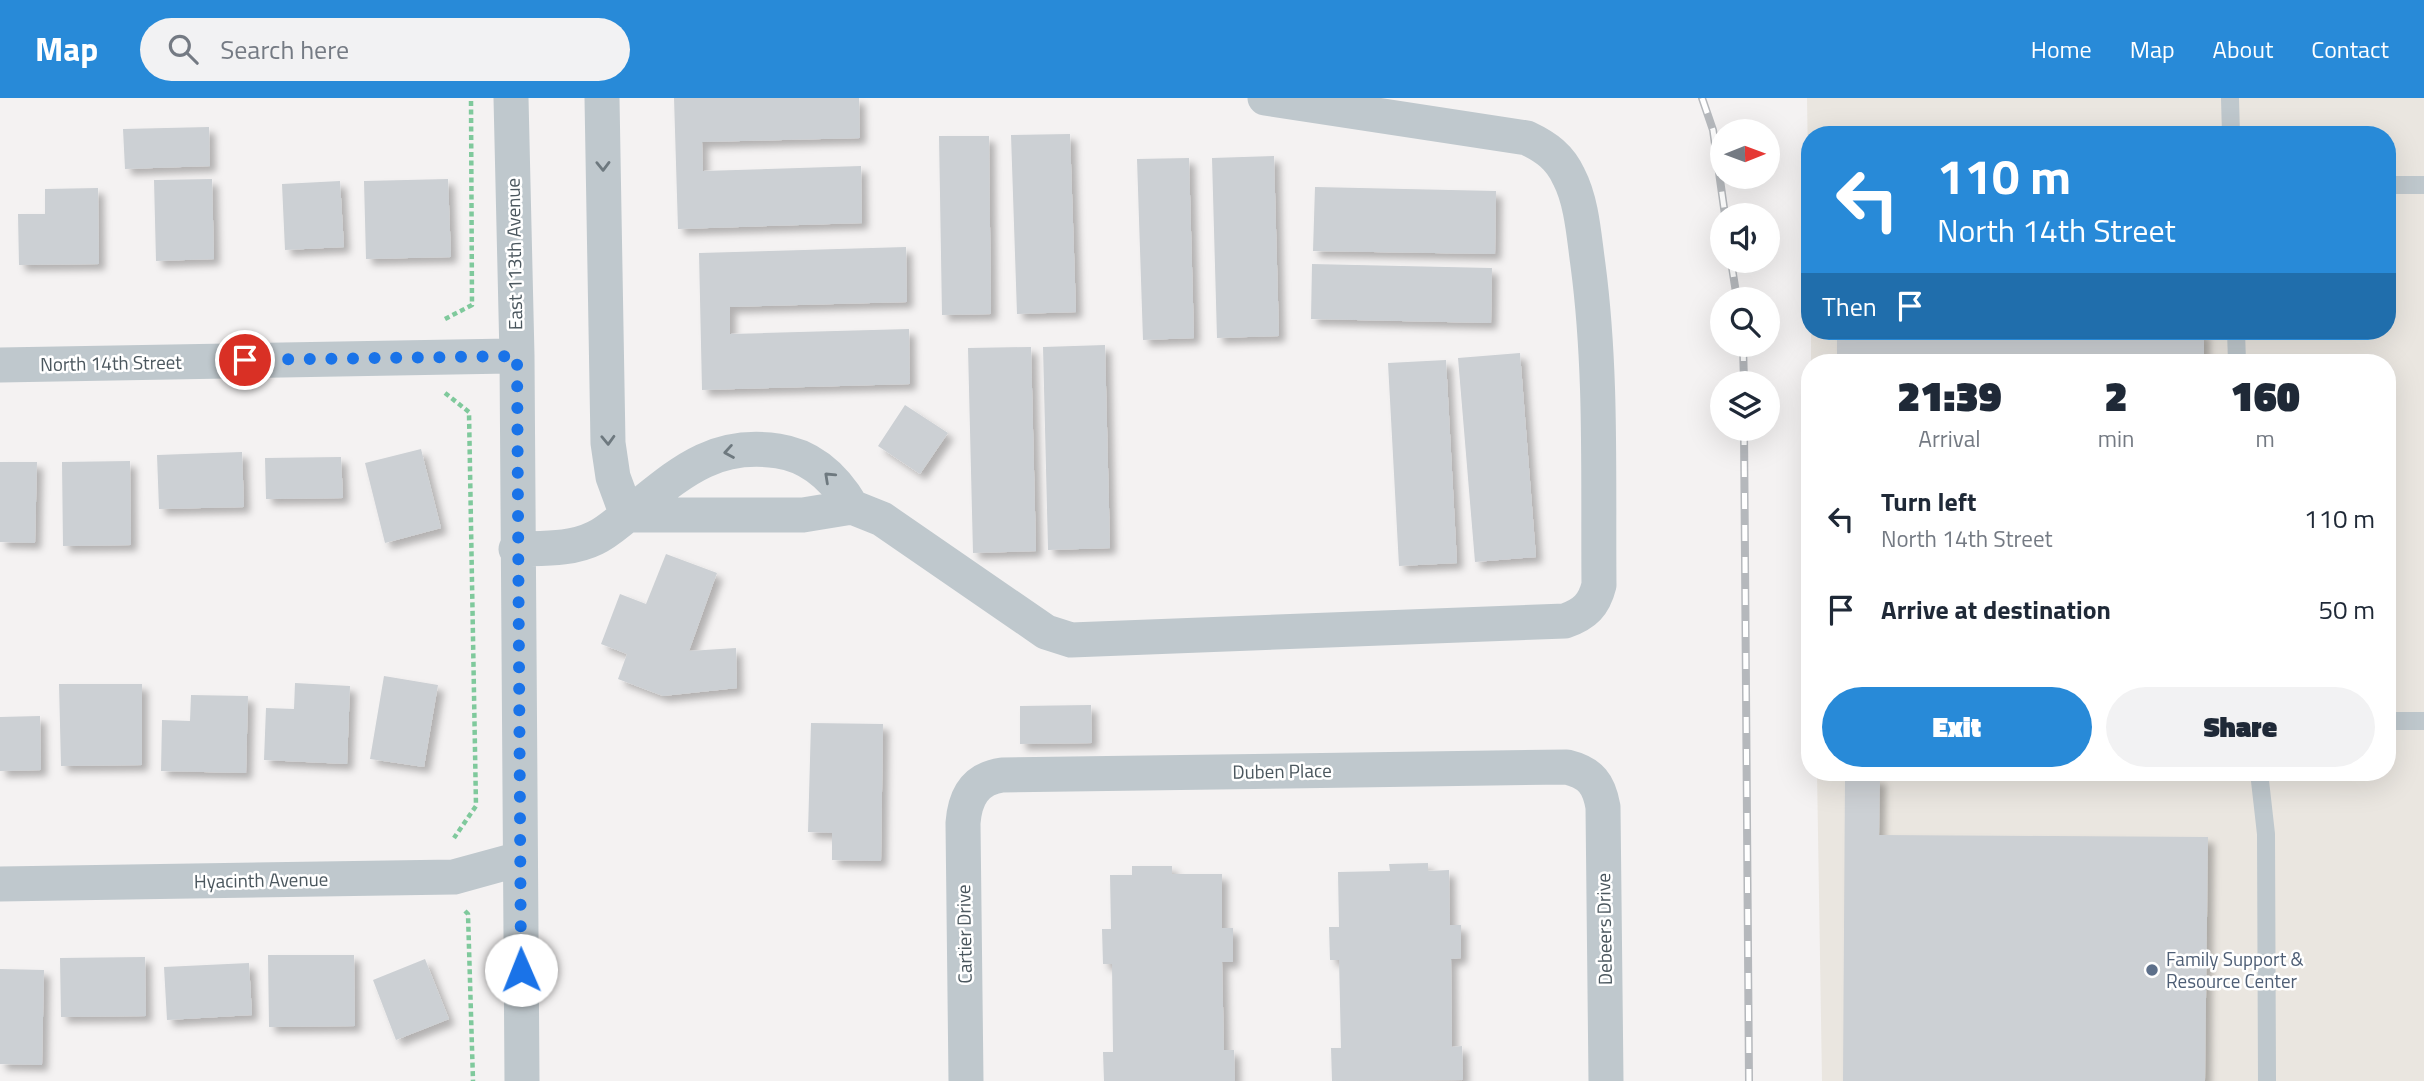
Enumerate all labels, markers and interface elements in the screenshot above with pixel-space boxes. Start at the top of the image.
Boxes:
search box [140,18,630,81]
text: Map [35,24,98,74]
icon: search [164,30,202,68]
text: Search here [220,30,349,69]
text: Home [2031,31,2092,67]
text: Map [2130,31,2175,67]
text: About [2213,31,2273,67]
text: Contact [2311,31,2389,67]
north arrow [1710,119,1780,189]
map controls [1710,119,1780,441]
text: 110 m [1937,138,2071,213]
icon: left [1822,154,1913,245]
one-way arrow [596,161,611,172]
street label: East 113th Avenue [498,178,529,330]
button: sound [1710,203,1780,273]
text: North 14th Street [1937,206,2176,254]
button: search [1710,287,1780,357]
text: Then [1822,287,1877,326]
icon: arrive [1891,287,1929,325]
pin [215,330,275,390]
icon: arrive [226,341,264,379]
street label: North 14th Street [40,347,182,378]
text: 21:39 [1897,363,2002,427]
text: 2 [2105,363,2128,427]
text: 160 [2231,363,2300,427]
button: layers [1710,371,1780,441]
text: Arrival [1918,421,1981,456]
text: min [2098,421,2134,456]
text: m [2256,421,2275,456]
one-way arrow [601,435,616,446]
one-way arrow [723,444,735,459]
one-way arrow [824,472,837,485]
text: Turn left [1881,482,1976,521]
text: 110 m [2304,499,2375,538]
icon: left [1822,500,1860,538]
text: North 14th Street [1881,521,2053,556]
text: Arrive at destination [1881,590,2111,629]
text: 50 m [2318,590,2375,629]
icon: arrive [1822,591,1860,629]
button: Exit [1822,687,2092,767]
button: Share [2106,687,2375,767]
street label: Duben Place [1232,755,1332,786]
street label: Hyacinth Avenue [194,864,328,895]
street label: Debeers Drive [1588,873,1619,985]
street label: Cartier Drive [948,884,979,984]
position arrow [484,933,558,1007]
place label: Family Support & Resource Center [2166,944,2304,995]
marker: Family Support & Resource Center [2144,962,2160,978]

